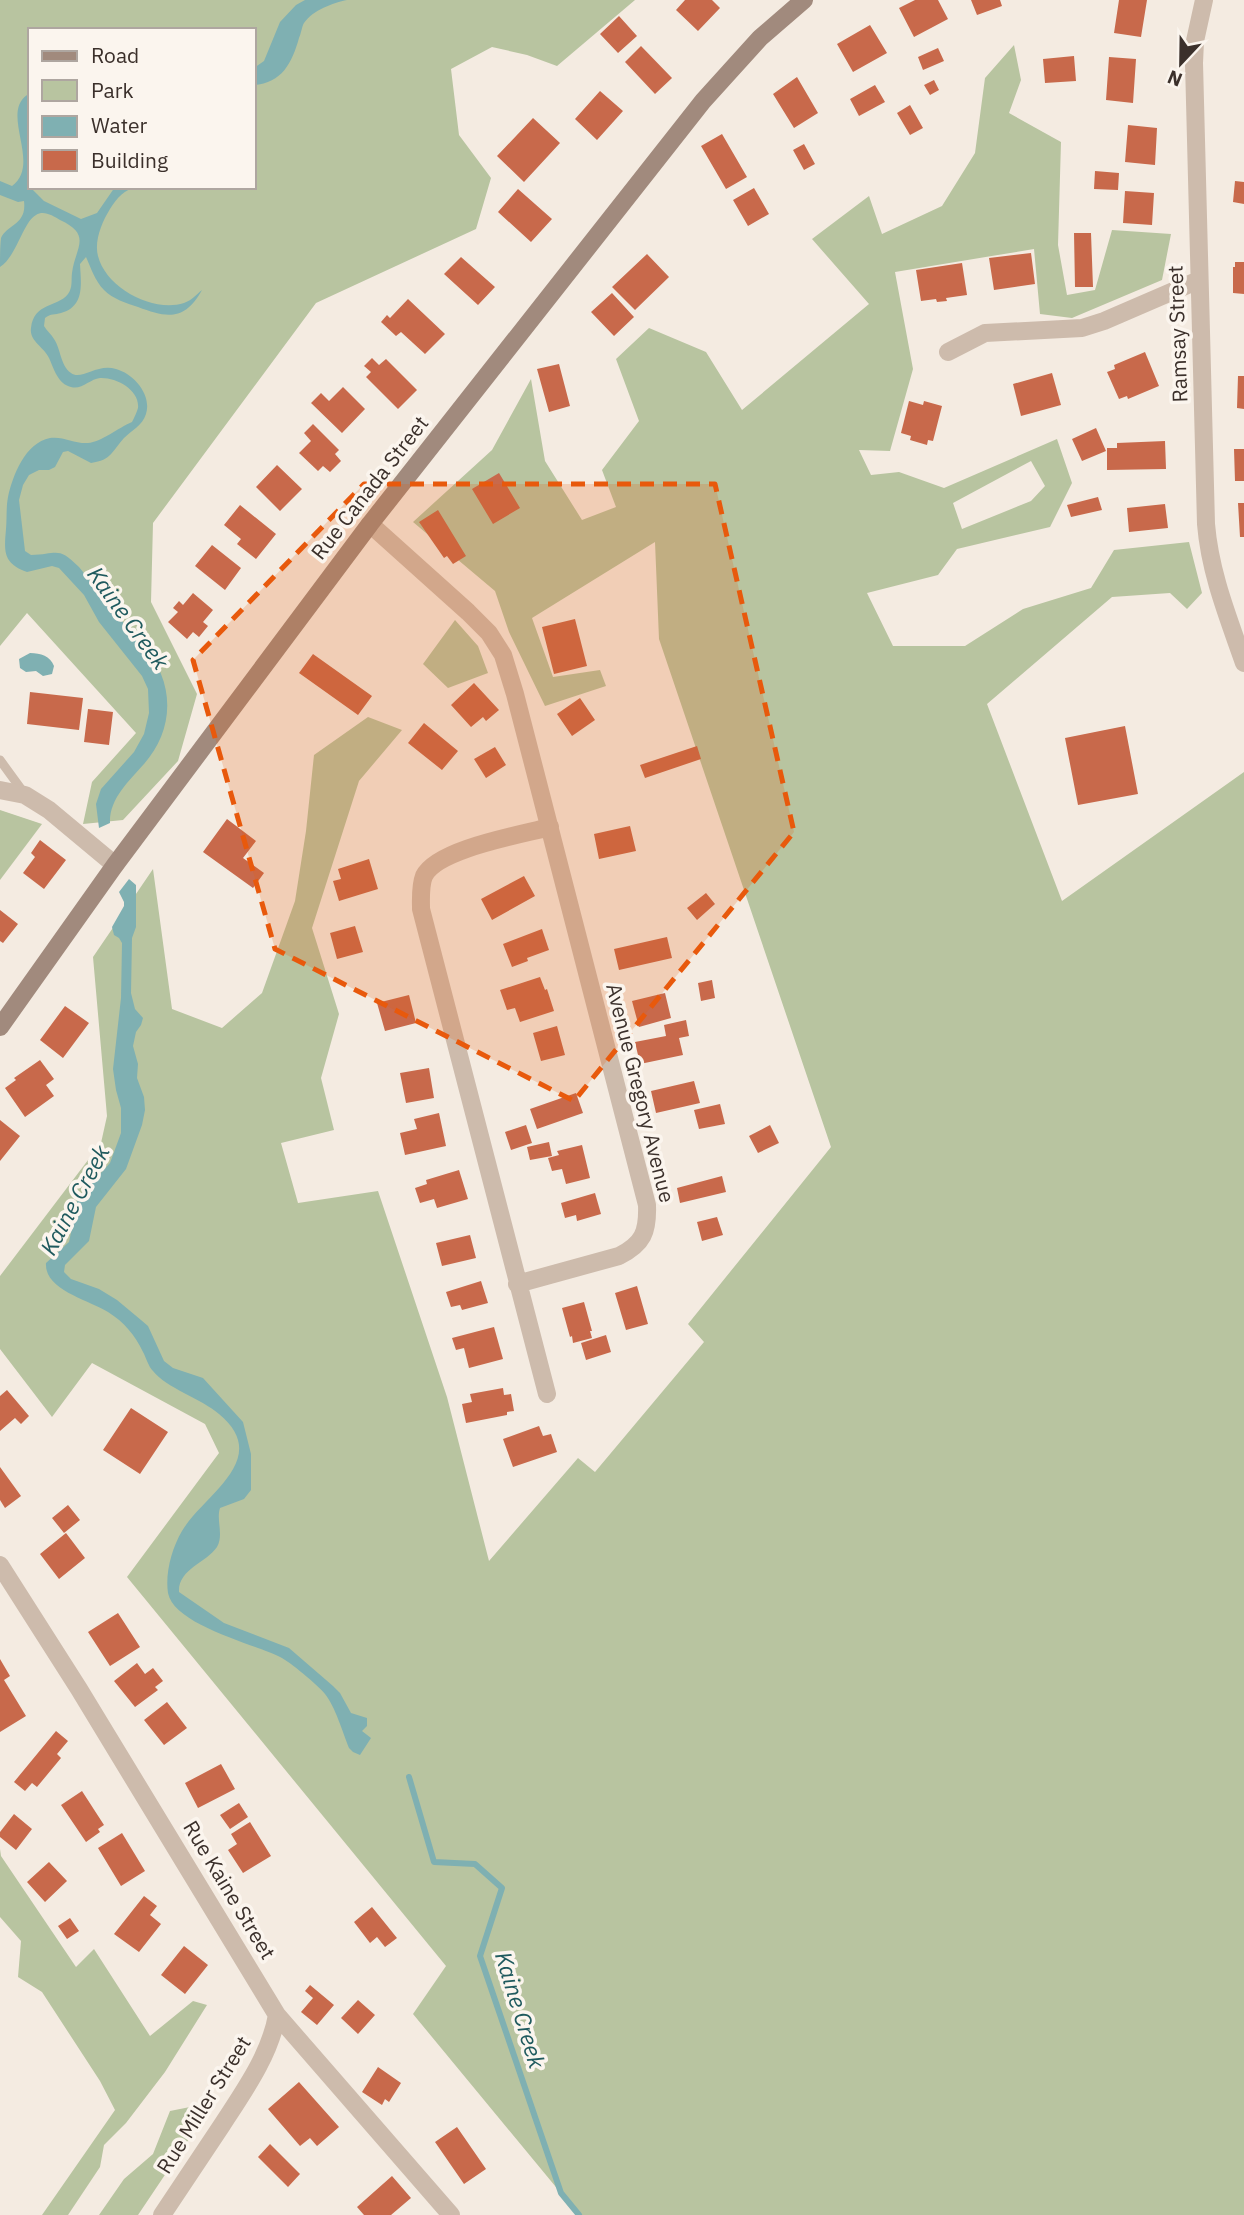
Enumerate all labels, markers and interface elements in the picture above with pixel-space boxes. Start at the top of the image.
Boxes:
legend [28,28,256,189]
north arrow [1146,28,1216,98]
text: Road [91,41,139,69]
text: N [1164,65,1186,92]
text: Park [91,76,134,104]
text: Water [91,111,148,139]
text: Building [91,146,168,174]
street label: Ramsay Street [1161,265,1193,403]
street label: Rue Canada Street [304,410,434,565]
water label: Kaine Creek [81,560,177,676]
street label: Avenue Gregory Avenue [600,980,682,1205]
water label: Kaine Creek [33,1138,116,1260]
street label: Rue Kaine Street [177,1815,282,1964]
water label: Kaine Creek [489,1948,553,2073]
street label: Rue Miller Street [150,2030,257,2179]

